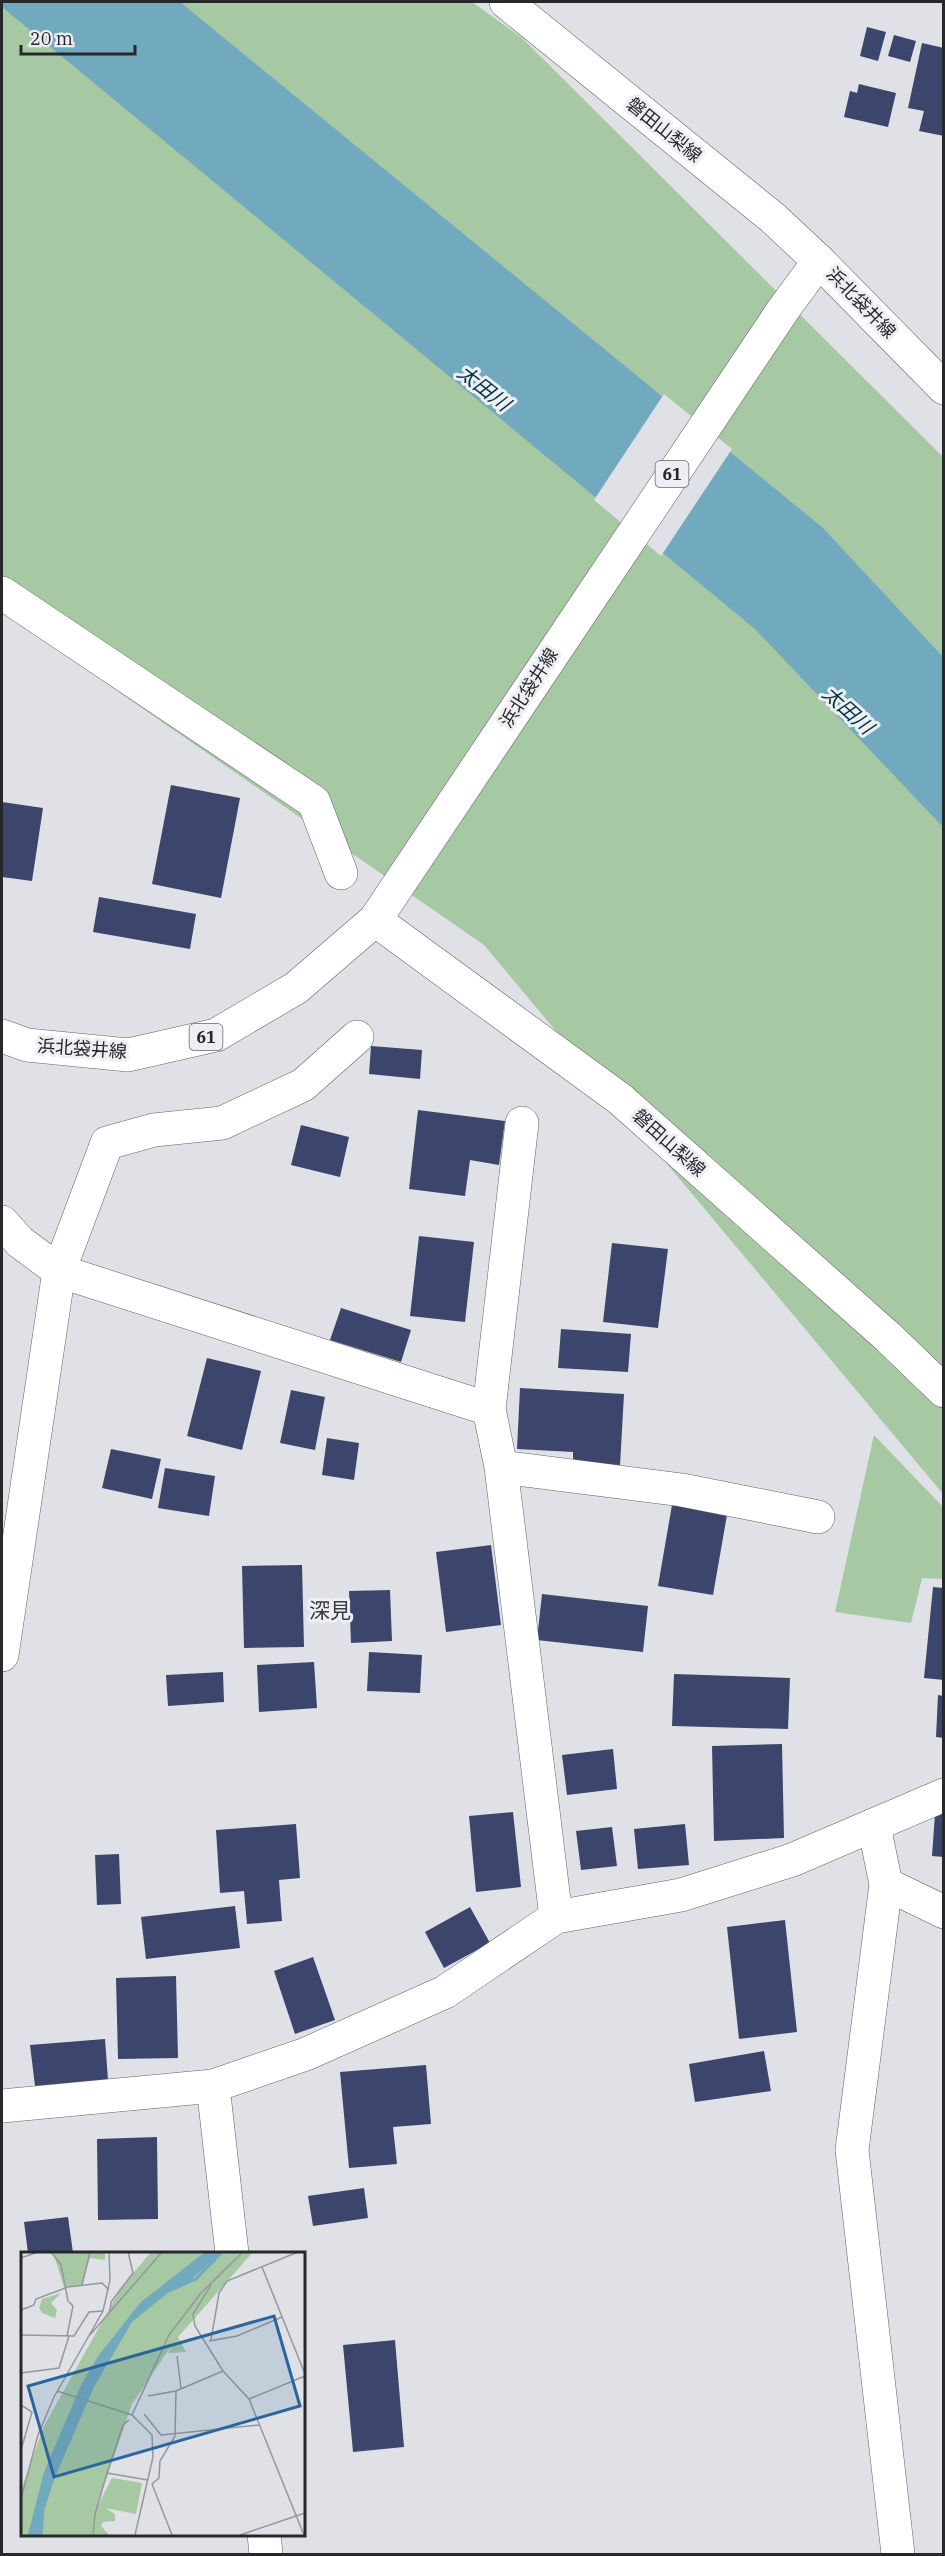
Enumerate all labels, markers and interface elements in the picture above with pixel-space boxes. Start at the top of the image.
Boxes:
scale bar [21,18,135,56]
text: 20 m [30,27,73,50]
street label: 磐田山梨線 [622,92,707,167]
street label: 浜北袋井線 [822,262,901,343]
water label: 太田川 [452,358,518,418]
road number: 61 [656,461,688,487]
street label: 浜北袋井線 [494,644,563,732]
water label: 太田川 [817,680,881,741]
road number: 61 [190,1024,222,1050]
street label: 浜北袋井線 [36,1034,128,1063]
street label: 磐田山梨線 [628,1104,710,1181]
district label: 深見 [309,1596,351,1624]
inset map [21,2252,304,2535]

